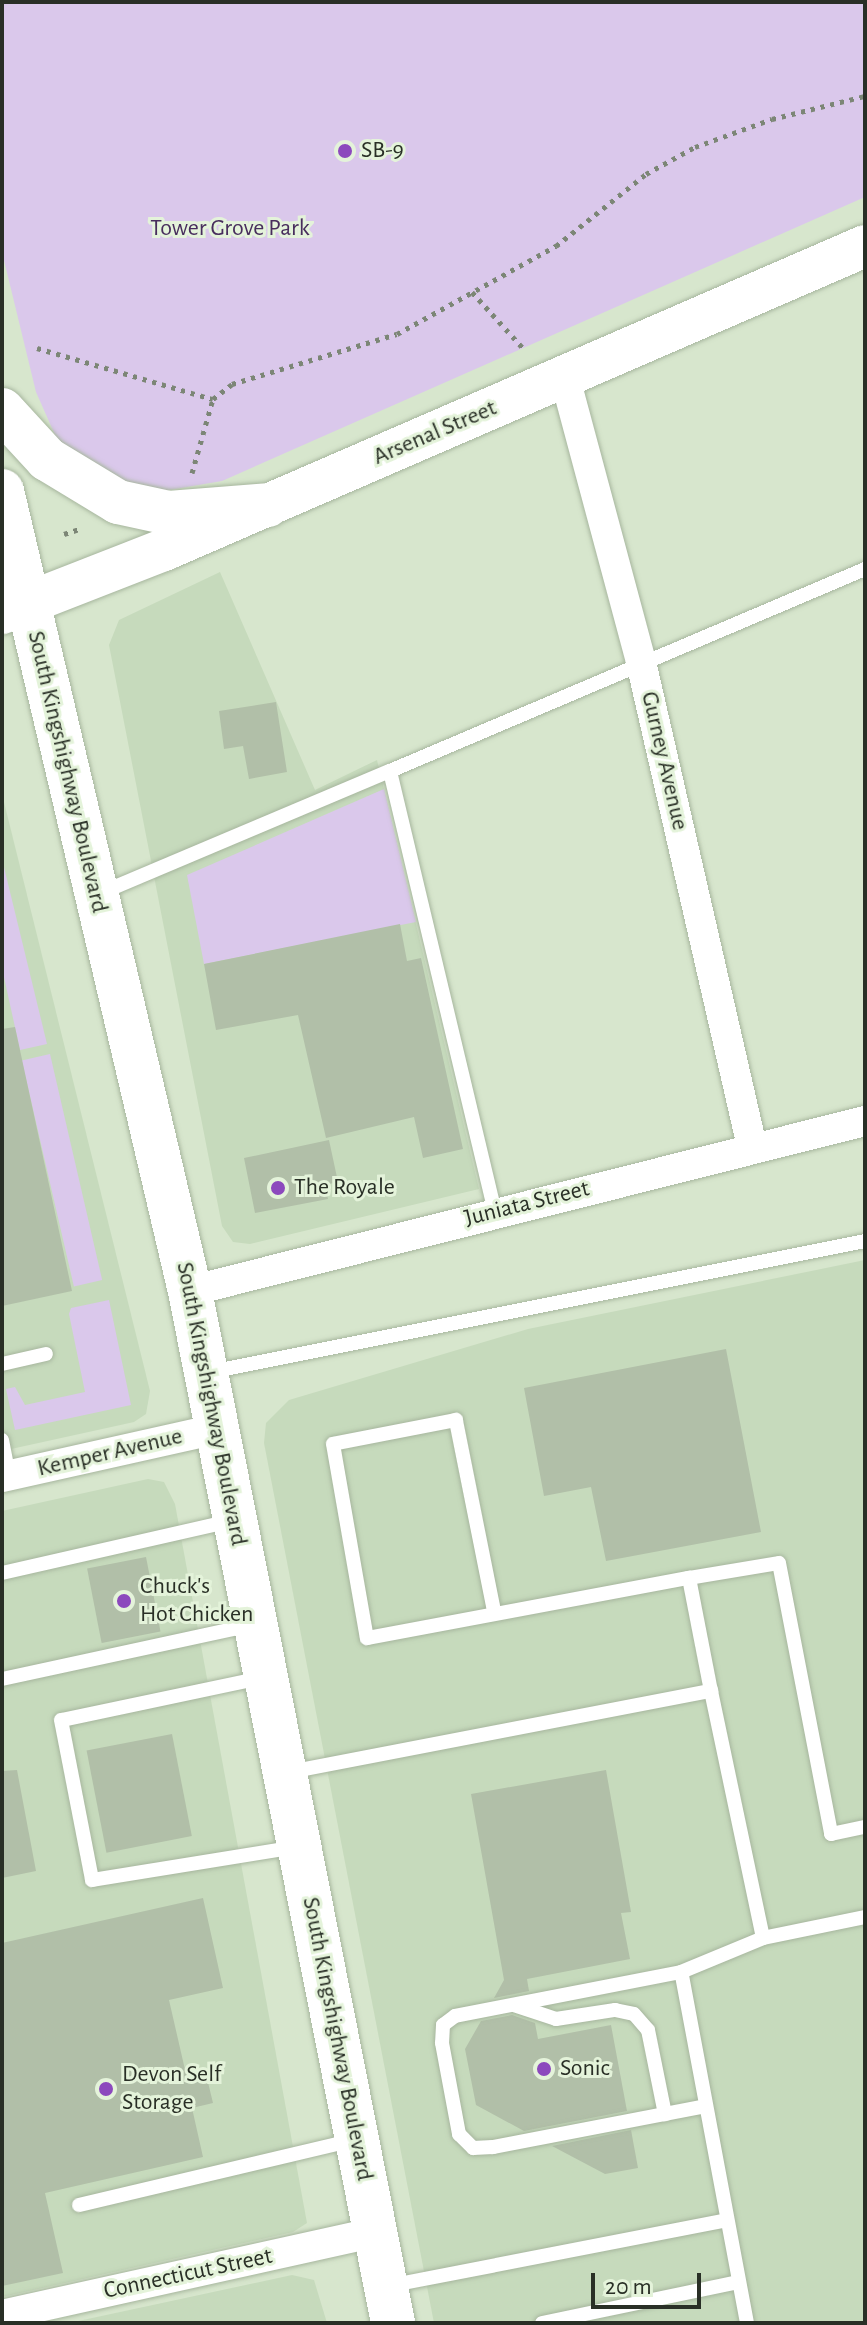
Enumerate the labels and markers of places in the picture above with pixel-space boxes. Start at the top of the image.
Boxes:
place label: SB-9 [361,137,404,165]
marker: SB-9 [336,142,354,160]
place label: The Royale [294,1174,395,1202]
marker: The Royale [269,1179,287,1197]
place label: Chuck's Hot Chicken [140,1573,253,1629]
marker: Chuck's Hot Chicken [115,1592,133,1610]
place label: Sonic [560,2055,610,2083]
marker: Sonic [535,2060,553,2078]
place label: Devon Self Storage [122,2061,221,2117]
marker: Devon Self Storage [97,2080,115,2098]

